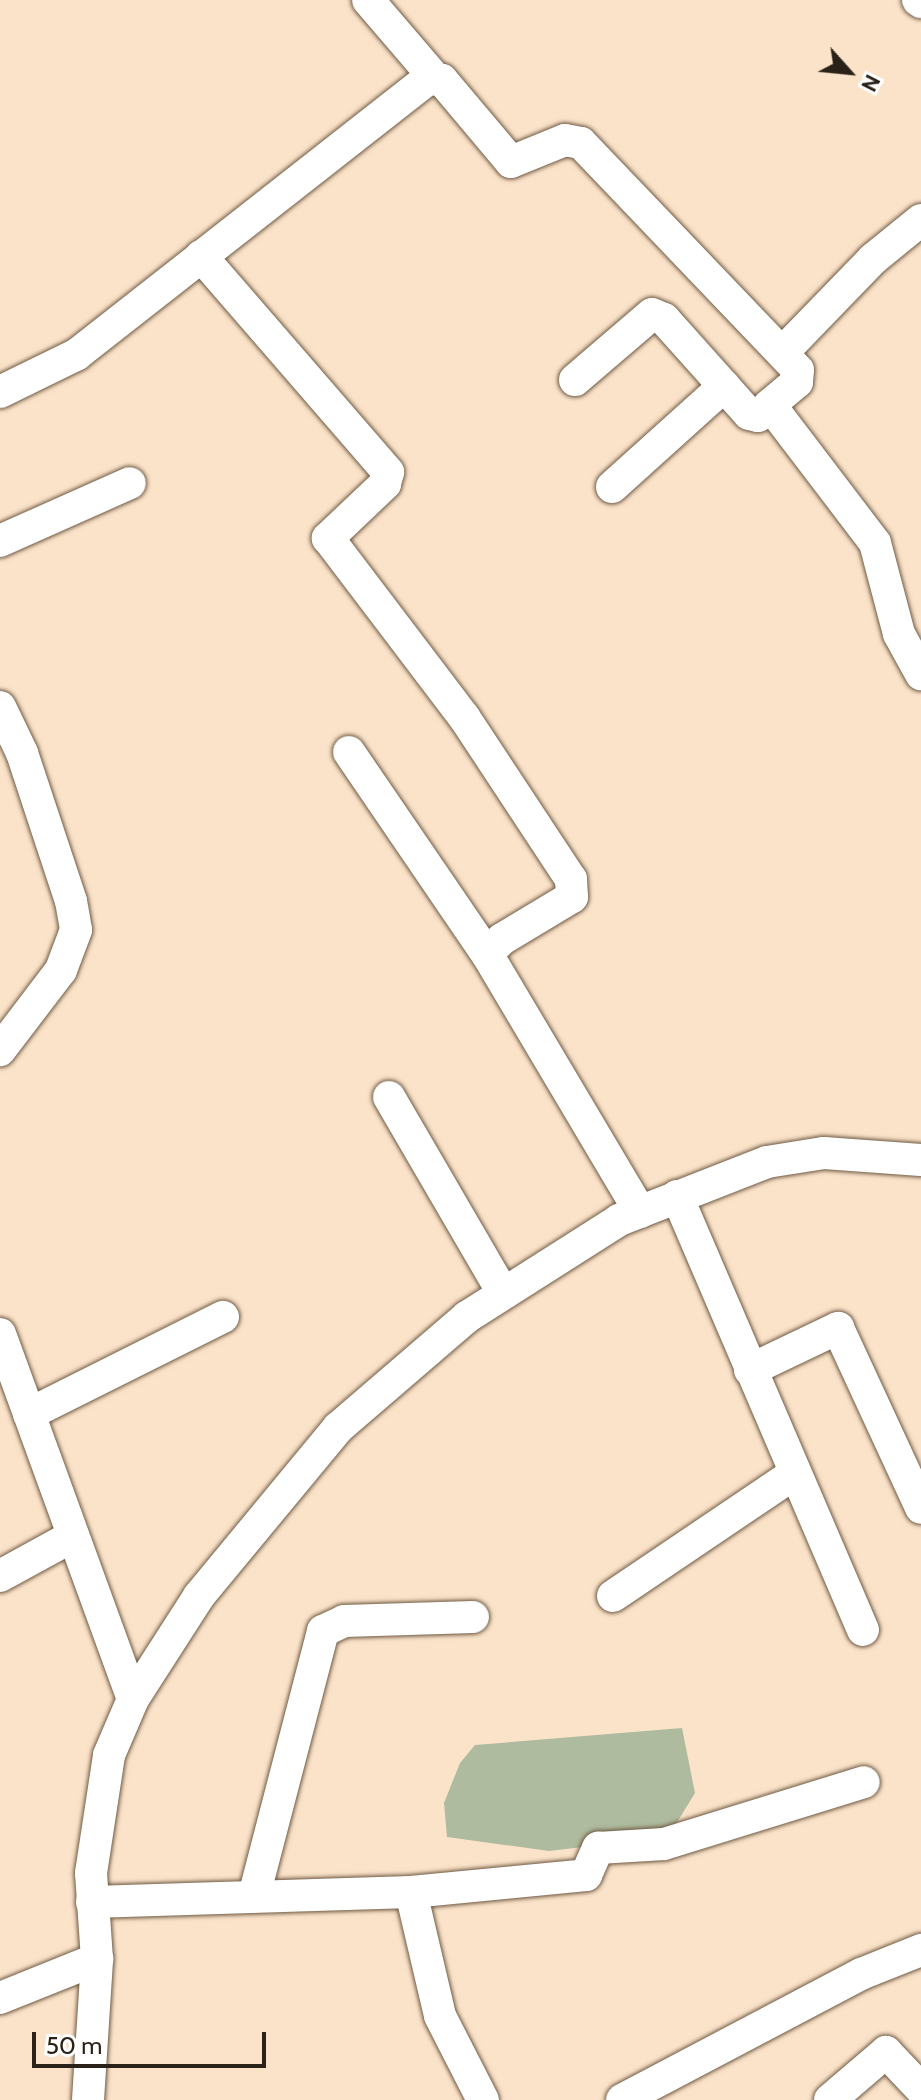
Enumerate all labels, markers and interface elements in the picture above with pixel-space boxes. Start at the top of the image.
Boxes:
north arrow [809,32,889,112]
text: N [855,70,886,96]
scale bar [36,2016,270,2066]
text: 50 m [46,2031,102,2060]

